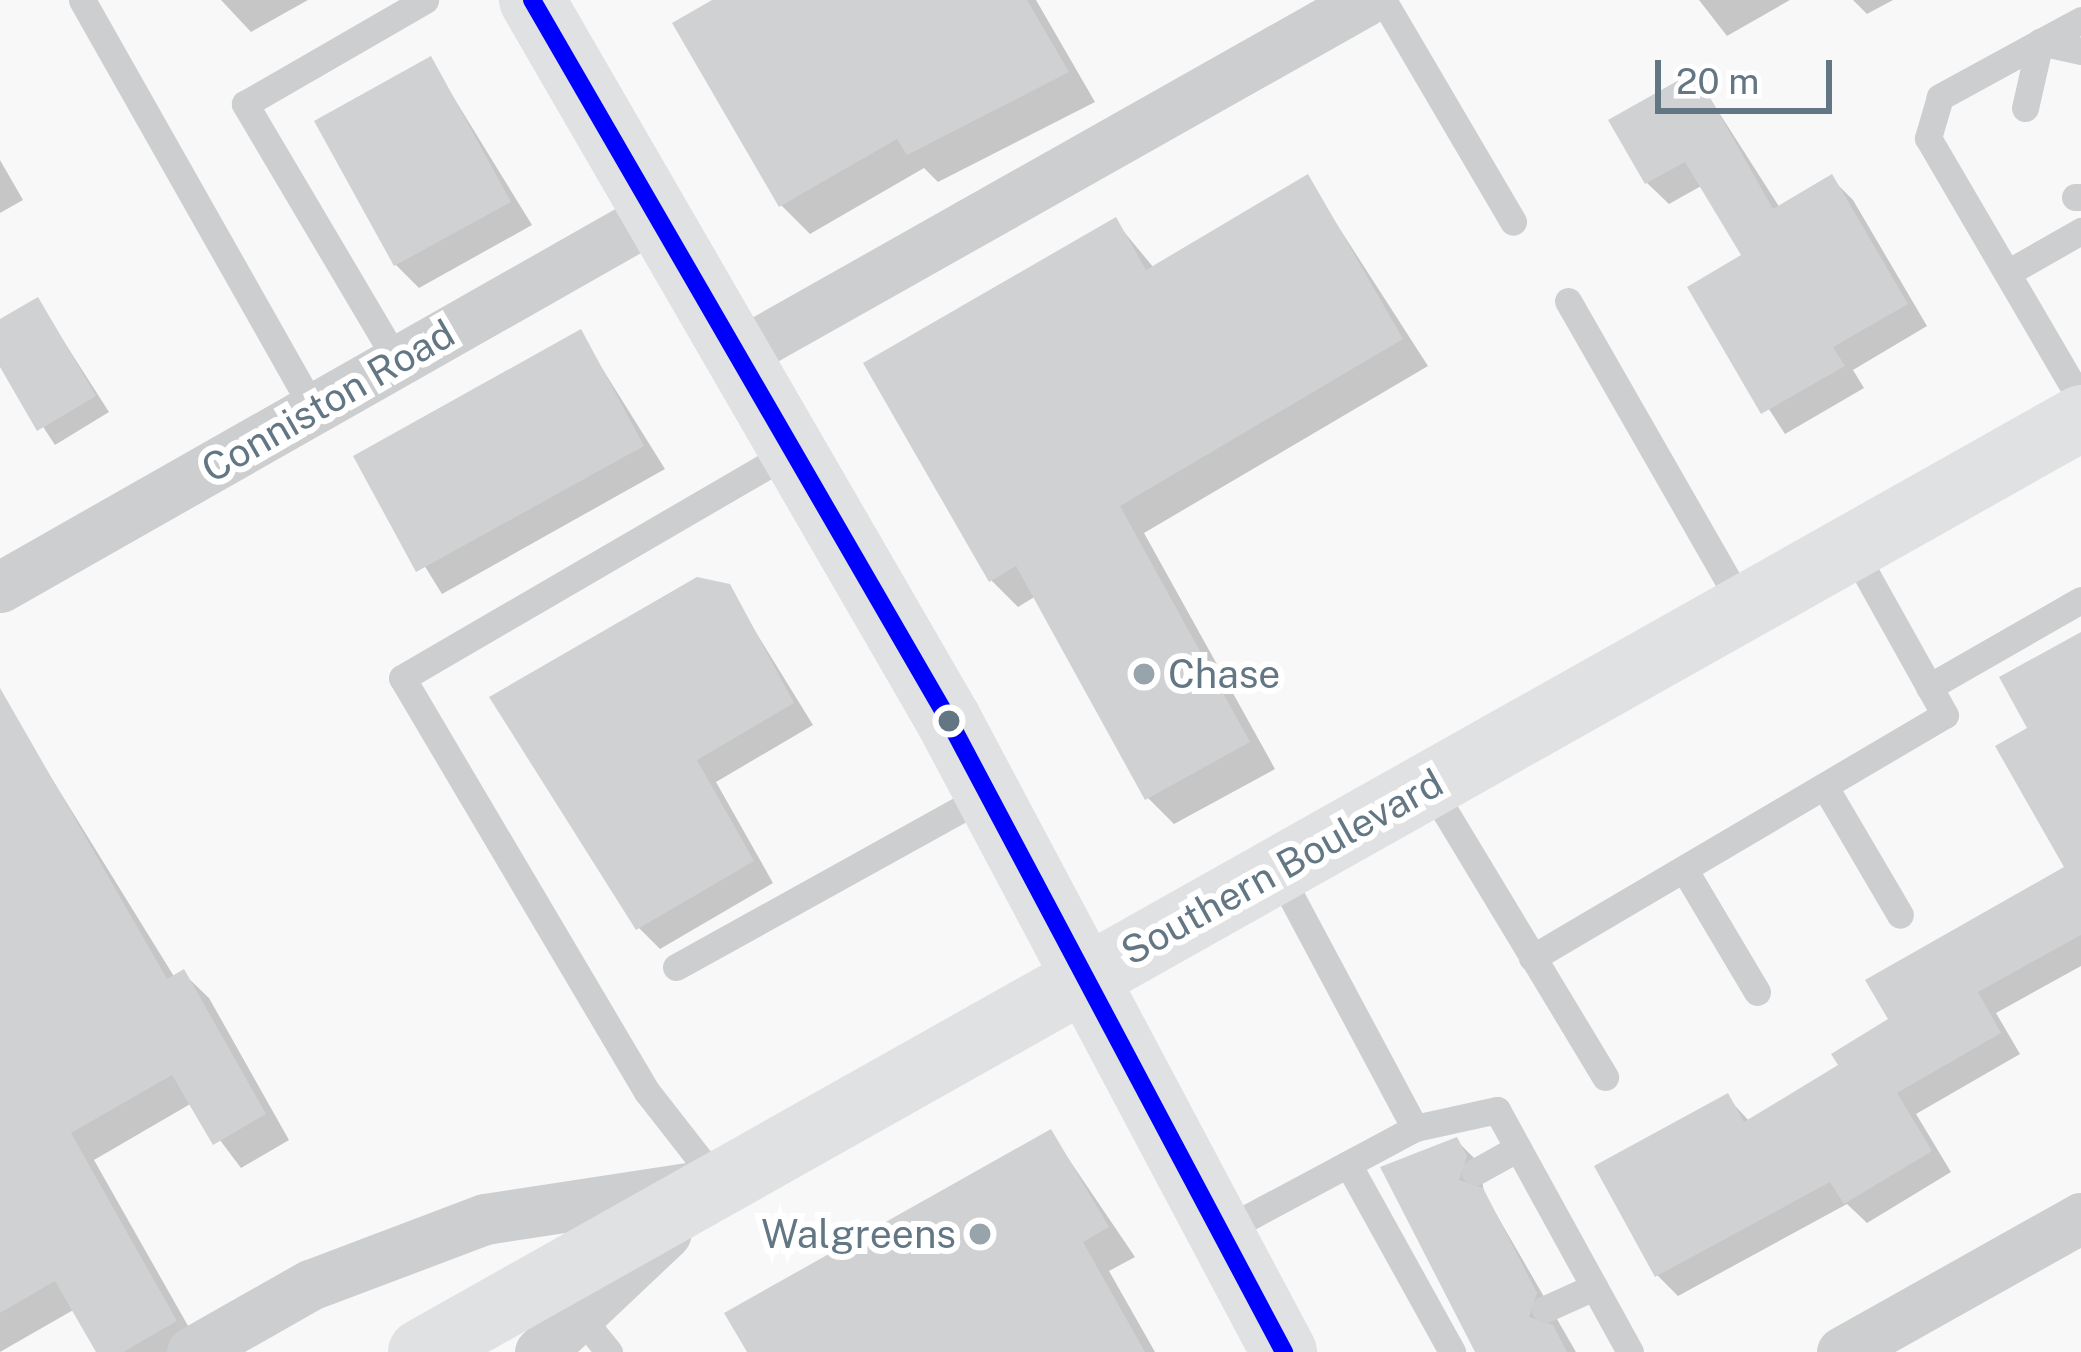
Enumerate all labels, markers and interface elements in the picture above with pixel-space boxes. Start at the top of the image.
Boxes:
scale bar [1661,36,1838,110]
text: 20 m [1676,60,1759,102]
street label: Conniston Road [193,310,463,492]
place label: Chase [1168,651,1280,697]
marker: Chase [1131,661,1157,687]
unlabelled marker [938,710,960,732]
street label: Southern Boulevard [1113,759,1451,975]
place label: Walgreens [761,1211,956,1257]
marker: Walgreens [967,1221,993,1247]

